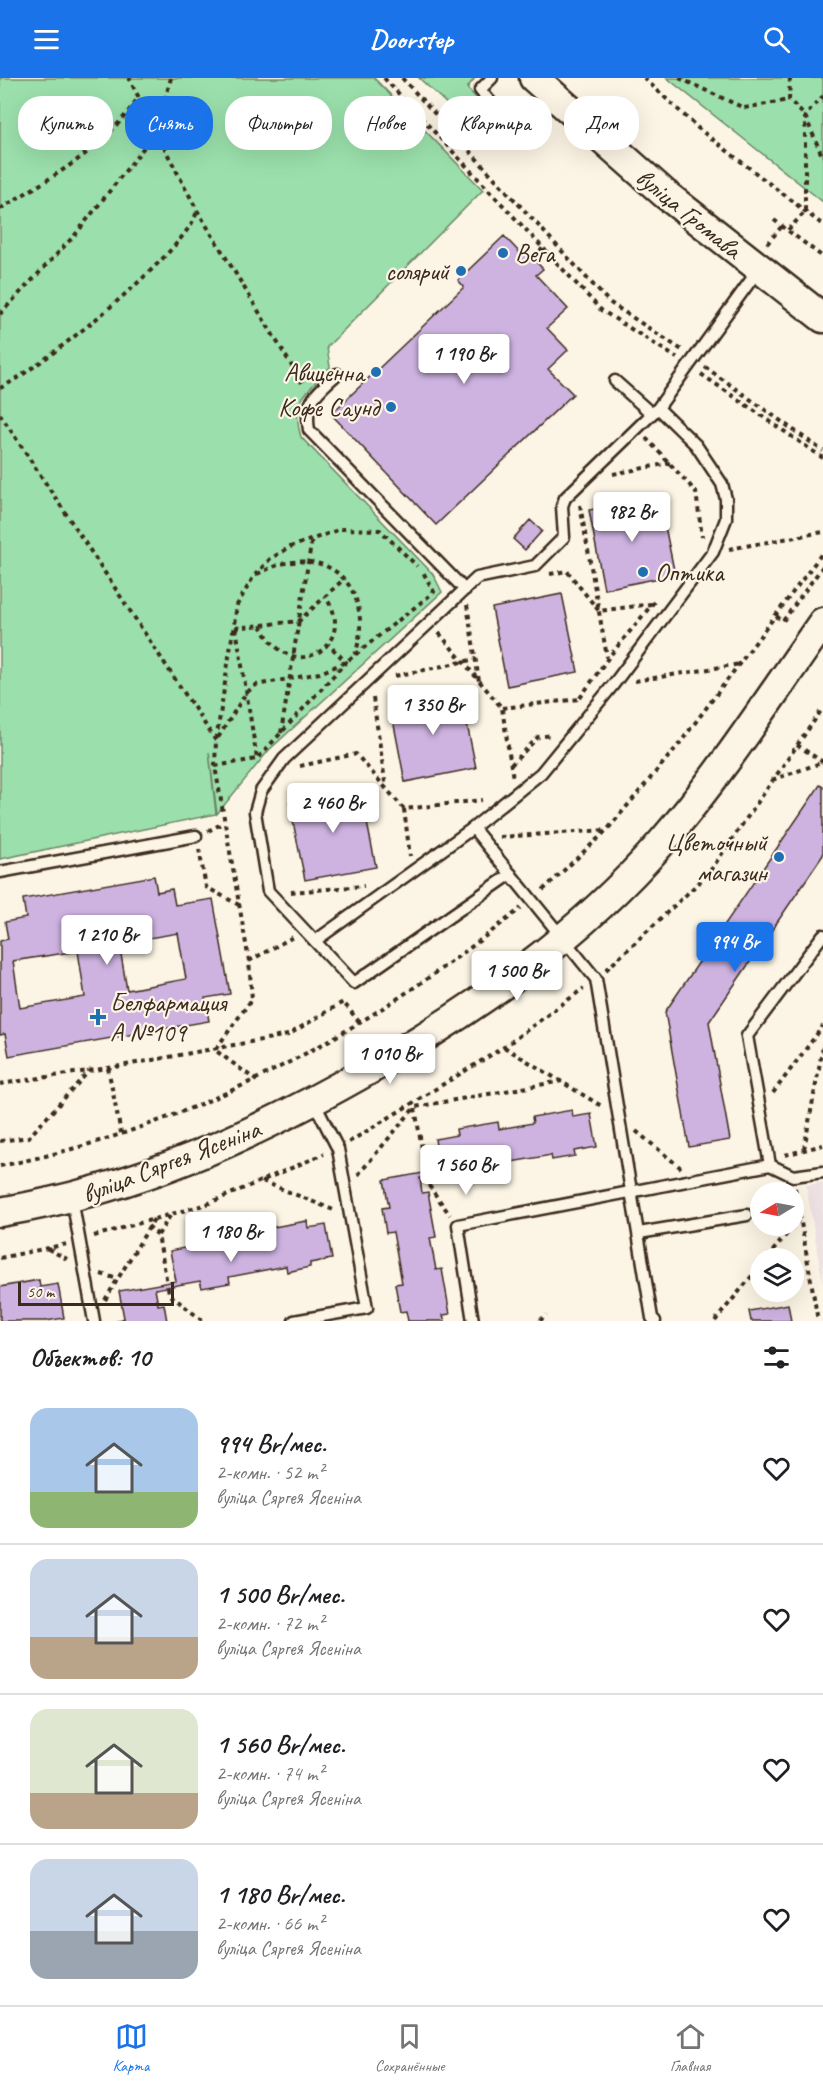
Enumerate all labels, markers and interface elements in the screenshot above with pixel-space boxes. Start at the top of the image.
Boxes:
text: Doorstep [370,22,453,56]
icon: menu [30,23,63,56]
icon: search [760,23,793,56]
chip: Купить [18,96,113,150]
chip: Снять [125,96,213,150]
chip: Фильтры [225,96,332,150]
chip: Новое [344,96,426,150]
chip: Квартира [438,96,552,150]
chip: Дом [564,96,639,150]
street label: вуліца Громава [629,161,750,267]
place label: Вега [515,237,556,270]
marker: Вега [496,246,510,260]
place label: солярий [385,255,451,288]
marker: солярий [454,264,468,278]
pin: 1 190 Br [402,334,526,385]
text: 1 190 Br [432,341,496,366]
place label: Авиценна [284,356,366,389]
marker: Авиценна [369,365,383,379]
place label: Кофе Саунд [278,391,381,424]
marker: Кофе Саунд [384,400,398,414]
pin: 982 Br [583,492,681,543]
text: 982 Br [607,499,657,524]
place label: Оптика [655,556,725,589]
marker: Оптика [636,565,650,579]
pin: 1 350 Br [371,685,495,736]
text: 1 350 Br [401,692,465,717]
pin: 2 460 Br [271,783,395,834]
text: 2 460 Br [301,790,365,815]
place label: Цветочный магазин [665,826,769,889]
marker: Цветочный магазин [772,850,786,864]
pin: 1 210 Br [45,915,169,966]
text: 1 210 Br [75,922,139,947]
pin: 994 Br [686,922,784,973]
text: 994 Br [710,929,760,954]
pin: 1 500 Br [455,951,579,1002]
text: 1 500 Br [485,958,549,983]
place label: Белфармация А №109 [110,986,228,1049]
marker: Белфармация А №109 [91,1010,105,1024]
pin: 1 010 Br [328,1034,452,1085]
text: 1 010 Br [358,1041,422,1066]
street label: вуліца Сяргея Ясеніна [77,1112,266,1211]
pin: 1 560 Br [404,1145,528,1196]
text: 1 560 Br [434,1152,498,1177]
north arrow [750,1182,804,1236]
map controls [750,1182,804,1302]
pin: 1 180 Br [169,1212,293,1263]
text: 1 180 Br [199,1219,263,1244]
button: layers [750,1248,804,1302]
scale bar [18,1279,174,1306]
text: 50 m [27,1282,54,1302]
text: Объектов: 10 [30,1341,150,1374]
icon: filters [760,1341,793,1374]
text: 994 Br/мес. [216,1427,326,1460]
icon: home [78,1432,150,1504]
icon: heart [760,1452,793,1485]
text: 2-комн. · 52 m² [216,1460,324,1485]
text: вуліца Сяргея Ясеніна [216,1485,361,1510]
text: 1 500 Br/мес. [216,1578,344,1611]
icon: home [78,1583,150,1655]
icon: heart [760,1603,793,1636]
text: 2-комн. · 72 m² [216,1611,324,1636]
text: вуліца Сяргея Ясеніна [216,1636,361,1661]
text: 1 560 Br/мес. [216,1728,345,1761]
icon: home [78,1733,150,1805]
icon: heart [760,1753,793,1786]
text: 2-комн. · 74 m² [216,1761,324,1786]
text: вуліца Сяргея Ясеніна [216,1786,361,1811]
text: 1 180 Br/мес. [216,1878,345,1911]
icon: home [78,1883,150,1955]
icon: heart [760,1903,793,1936]
text: 2-комн. · 66 m² [216,1911,324,1936]
text: вуліца Сяргея Ясеніна [216,1936,361,1961]
tab: Карта [113,2020,149,2076]
tab: Сохранённые [375,2020,444,2076]
tab: Главная [670,2020,710,2076]

